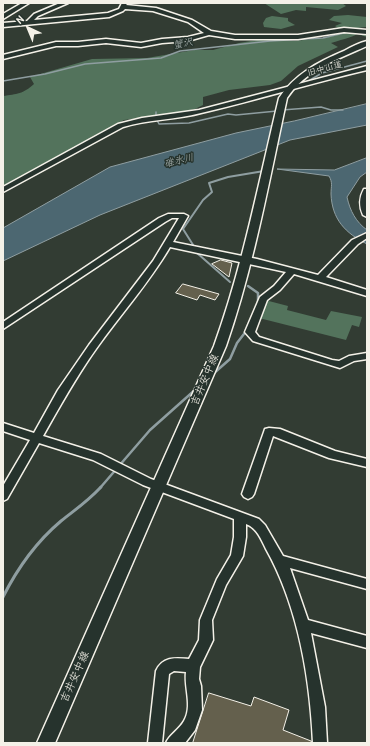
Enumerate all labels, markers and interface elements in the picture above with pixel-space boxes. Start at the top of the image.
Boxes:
north arrow [8,8,48,48]
text: N [13,12,27,26]
water label: 蟹沢 [172,36,194,52]
street label: 旧中山道 [306,59,344,79]
water label: 碓氷川 [163,152,195,170]
street label: 吉井安中線 [188,352,222,408]
street label: 吉井安中線 [58,649,92,705]

